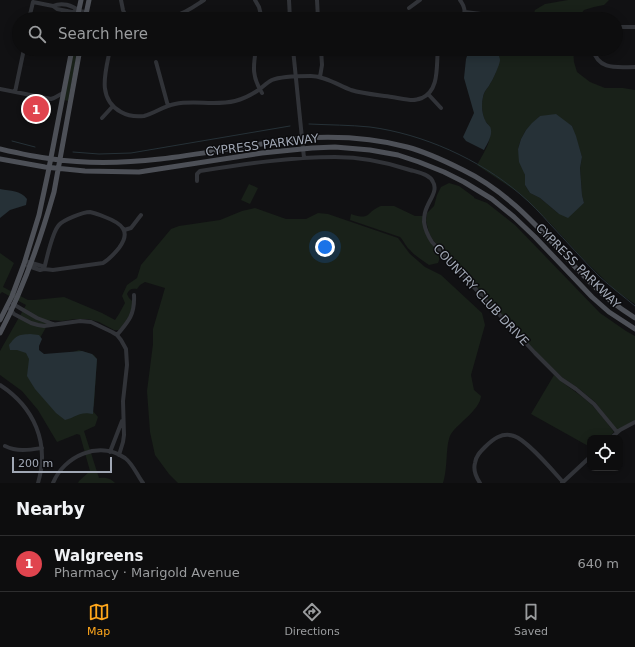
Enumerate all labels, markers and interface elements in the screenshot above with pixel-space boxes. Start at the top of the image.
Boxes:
search box [12,12,623,56]
icon: search [26,23,48,45]
text: Search here [58,25,148,43]
pin: 1 [23,94,49,124]
street label: CYPRESS PARKWAY [205,131,320,159]
street label: CYPRESS PARKWAY [533,221,624,312]
your location [315,237,335,257]
street label: COUNTRY CLUB DRIVE [430,241,532,349]
map controls [587,435,623,471]
button: locate [587,435,623,471]
scale bar [12,455,112,474]
text: 200 m [18,457,53,470]
text: Nearby [16,499,85,519]
text: Walgreens [54,547,143,565]
text: 1 [24,556,34,571]
text: 640 m [577,556,619,571]
text: Pharmacy · Marigold Avenue [54,565,240,580]
tab: Map [87,601,110,638]
tab: Directions [284,601,340,638]
tab: Saved [514,601,548,638]

